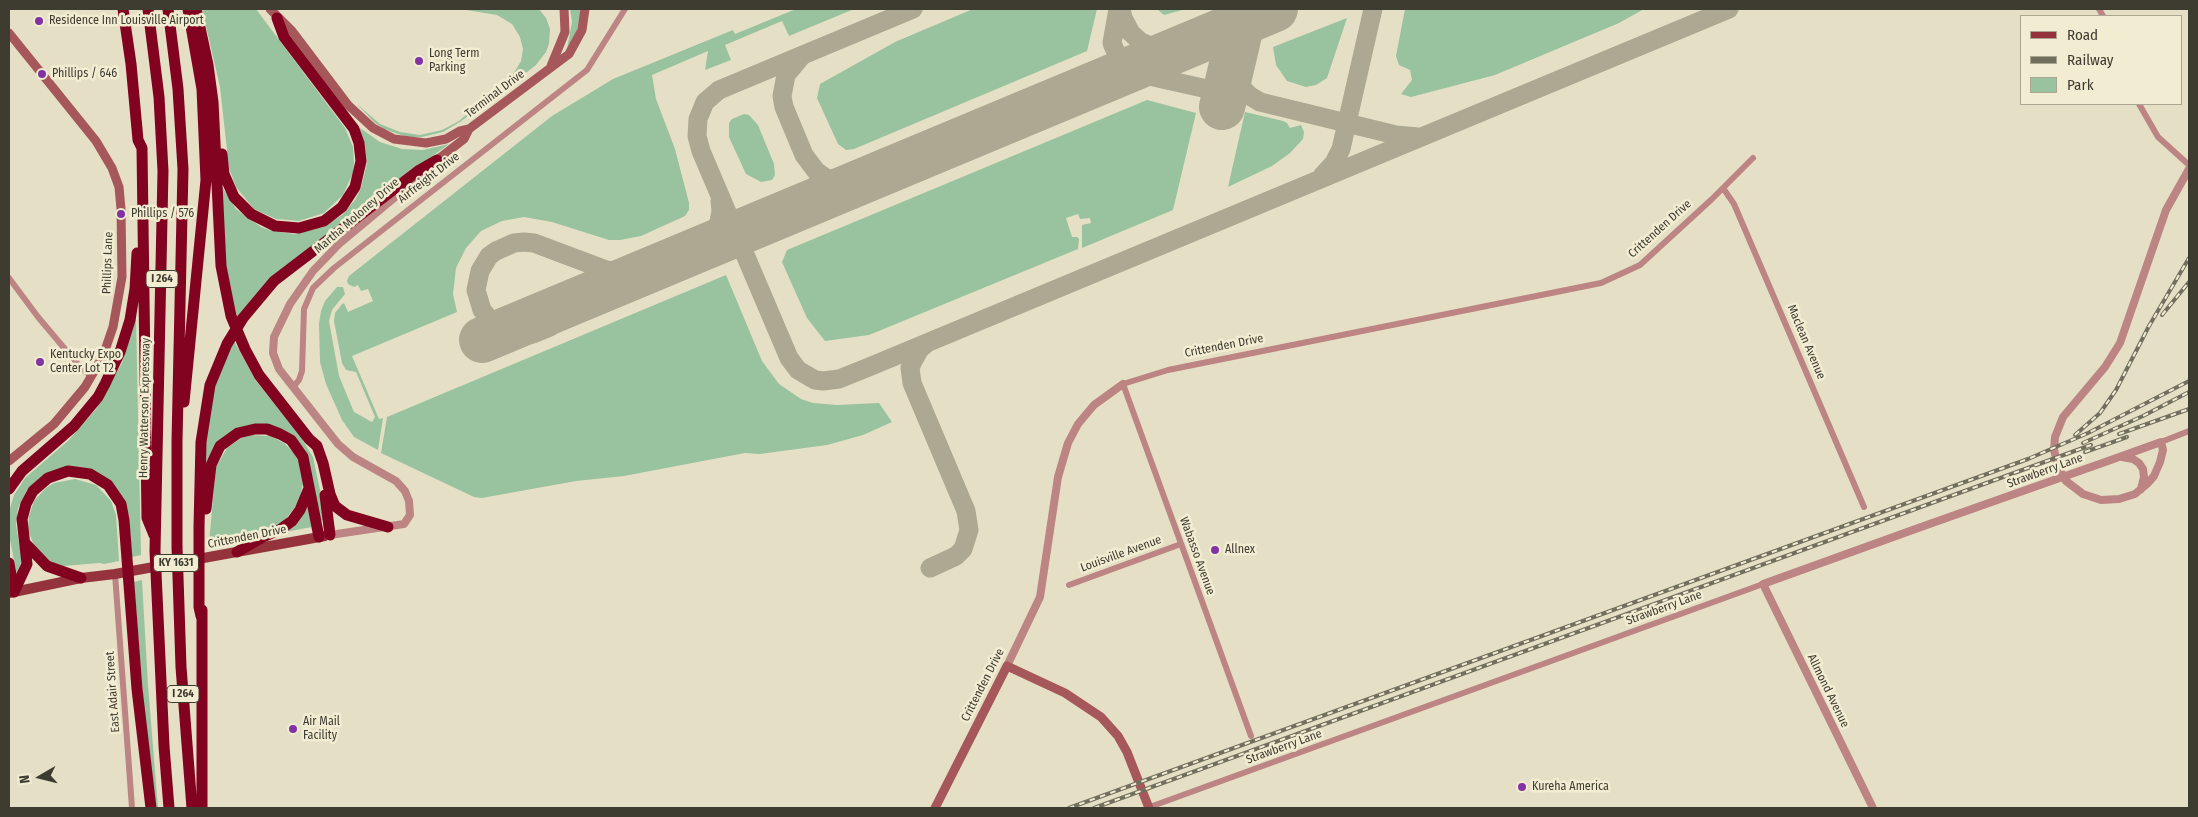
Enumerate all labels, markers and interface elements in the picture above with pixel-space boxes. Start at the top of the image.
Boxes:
place label: Residence Inn Louisville Airport [49,14,204,28]
marker: Residence Inn Louisville Airport [33,15,45,27]
legend [2020,15,2183,105]
text: Road [2067,26,2098,44]
place label: Long Term Parking [429,47,479,75]
text: Railway [2067,51,2114,69]
marker: Long Term Parking [413,55,425,67]
place label: Phillips / 646 [52,67,117,81]
street label: Terminal Drive [462,67,528,121]
marker: Phillips / 646 [36,68,48,80]
text: Park [2067,76,2094,94]
street label: Airfreight Drive [395,150,463,206]
street label: Martha Moloney Drive [312,175,402,257]
street label: Crittenden Drive [1625,197,1695,261]
place label: Phillips / 576 [131,207,194,221]
marker: Phillips / 576 [115,208,127,220]
street label: Phillips Lane [100,232,116,294]
road number: I 264 [146,270,178,288]
street label: Maclean Avenue [1784,303,1828,381]
street label: Crittenden Drive [1183,331,1265,361]
street label: Henry Watterson Expressway [137,338,153,478]
place label: Kentucky Expo Center Lot T2 [50,348,121,376]
marker: Kentucky Expo Center Lot T2 [34,356,46,368]
street label: Strawberry Lane [2005,451,2085,491]
street label: Wabasso Avenue [1176,515,1218,597]
street label: Crittenden Drive [206,522,288,552]
street label: Louisville Avenue [1079,533,1163,575]
place label: Allnex [1225,543,1255,557]
marker: Allnex [1209,544,1221,556]
road number: KY 1631 [154,554,198,572]
street label: Strawberry Lane [1624,588,1704,628]
street label: Crittenden Drive [958,646,1008,724]
street label: East Adair Street [103,651,123,733]
street label: Allmond Avenue [1804,652,1852,730]
road number: I 264 [167,686,199,702]
place label: Air Mail Facility [303,715,340,743]
marker: Air Mail Facility [287,723,299,735]
street label: Strawberry Lane [1244,727,1324,767]
north arrow [15,752,65,802]
text: N [16,774,34,785]
place label: Kureha America [1532,780,1609,794]
marker: Kureha America [1516,781,1528,793]

